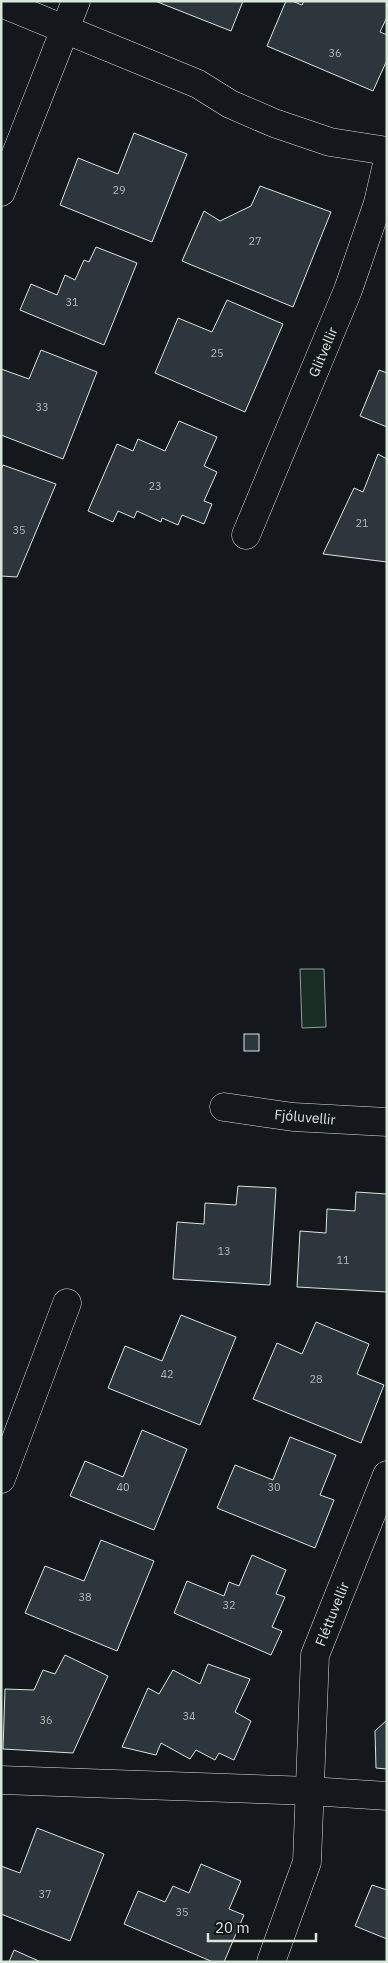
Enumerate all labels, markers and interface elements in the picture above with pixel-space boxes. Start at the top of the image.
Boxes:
house number: 36 [328,46,342,60]
house number: 29 [112,183,126,197]
house number: 27 [248,234,262,248]
house number: 31 [65,295,79,309]
street label: Glitvellir [304,324,342,380]
house number: 25 [210,346,224,360]
house number: 33 [35,400,49,414]
house number: 23 [148,479,162,493]
house number: 21 [355,516,369,530]
house number: 35 [12,523,26,537]
street label: Fjóluvellir [274,1105,336,1129]
house number: 13 [217,1244,231,1258]
house number: 11 [336,1253,350,1267]
house number: 42 [160,1367,174,1381]
house number: 28 [309,1372,323,1386]
house number: 40 [116,1480,130,1494]
house number: 30 [267,1480,281,1494]
street label: Fléttuvellir [311,1579,353,1649]
house number: 38 [78,1590,92,1604]
house number: 32 [222,1598,236,1612]
house number: 34 [182,1709,196,1723]
house number: 36 [39,1713,53,1727]
house number: 37 [38,1887,52,1901]
house number: 35 [175,1905,189,1919]
scale bar [208,1910,316,1942]
text: 20 m [215,1918,250,1937]

